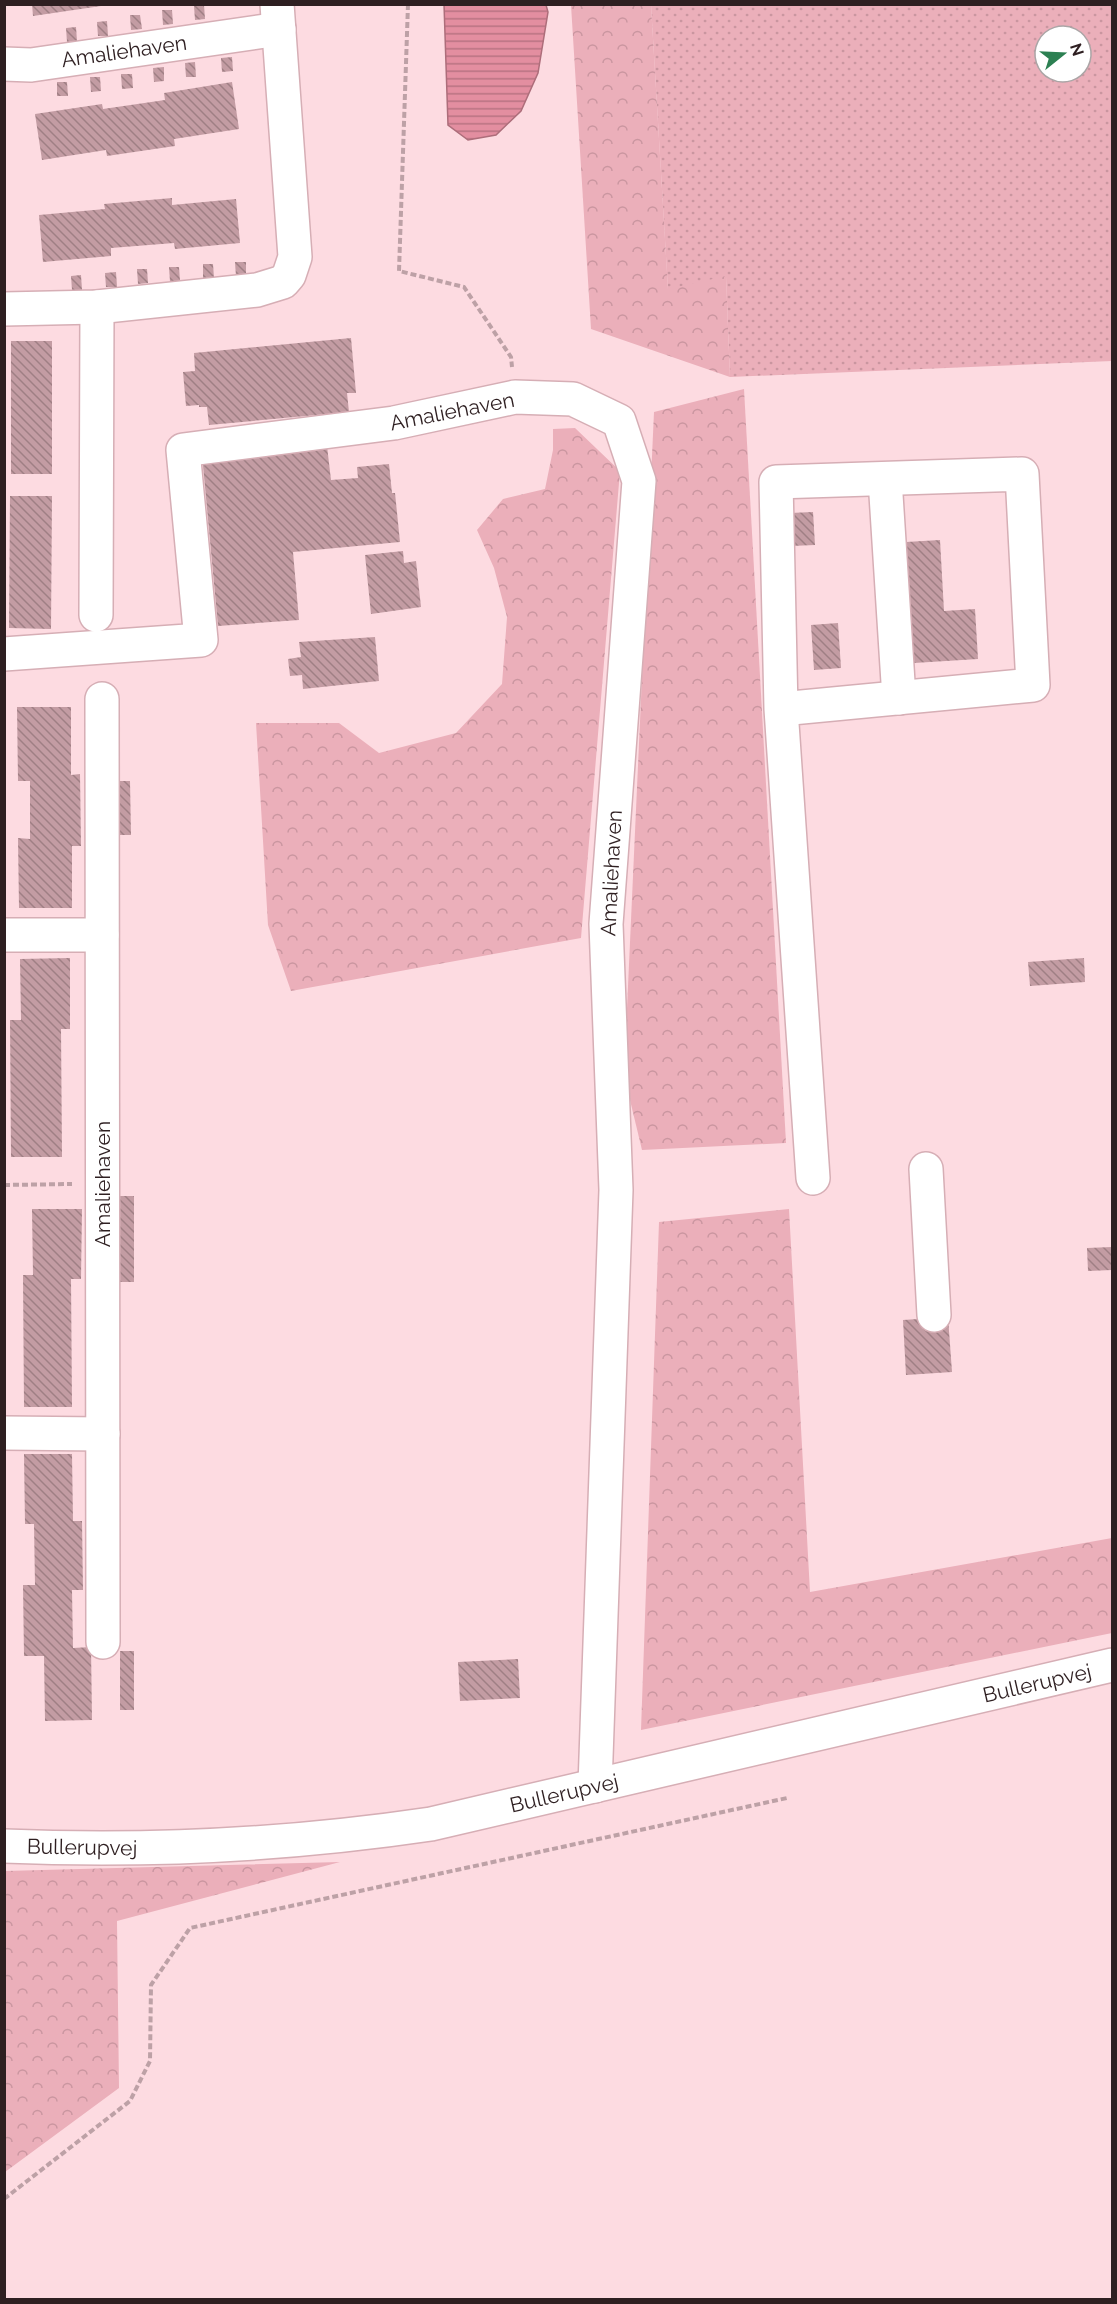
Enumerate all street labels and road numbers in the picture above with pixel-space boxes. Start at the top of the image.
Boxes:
street label: Amaliehaven [60,30,188,72]
street label: Amaliehaven [388,387,516,435]
street label: Amaliehaven [595,809,627,937]
street label: Amaliehaven [90,1121,115,1247]
street label: Bullerupvej [980,1658,1094,1708]
street label: Bullerupvej [507,1768,621,1818]
street label: Bullerupvej [27,1834,137,1860]

